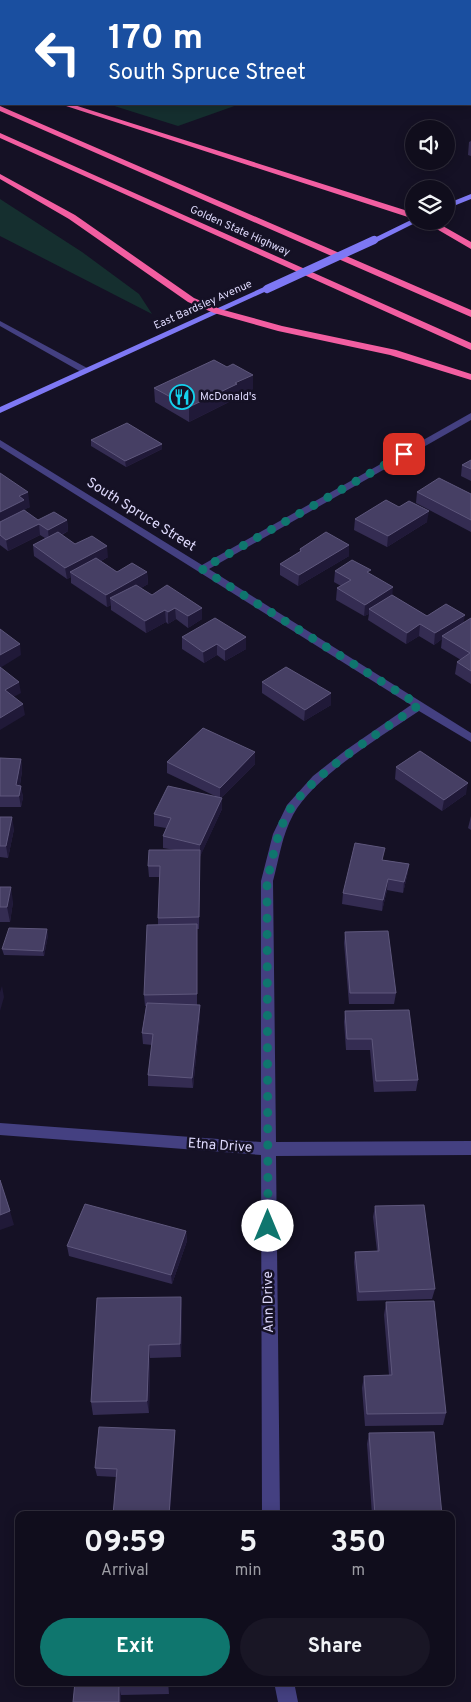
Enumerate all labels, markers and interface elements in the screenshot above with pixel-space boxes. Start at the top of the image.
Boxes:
text: 170 m [108,17,203,61]
icon: left [25,20,90,85]
text: South Spruce Street [108,60,306,87]
map controls [405,120,455,230]
button: sound [405,120,455,170]
button: layers [405,180,455,230]
street label: Golden State Highway [188,203,293,260]
street label: East Bardsley Avenue [152,277,254,333]
restaurant icon: McDonald's [169,384,195,410]
place label: McDonald's [200,390,256,404]
pin [383,433,425,475]
icon: arrive [390,440,418,468]
street label: South Spruce Street [83,474,199,556]
street label: Etna Drive [187,1135,253,1157]
position arrow [241,1199,293,1251]
street label: Ann Drive [260,1271,278,1333]
text: 09:59 [84,1525,166,1562]
text: 5 [239,1525,257,1562]
text: 350 [330,1525,386,1562]
text: Arrival [101,1561,149,1581]
text: min [235,1561,261,1581]
text: m [351,1561,365,1581]
button: Exit [40,1618,230,1676]
button: Share [240,1618,430,1676]

